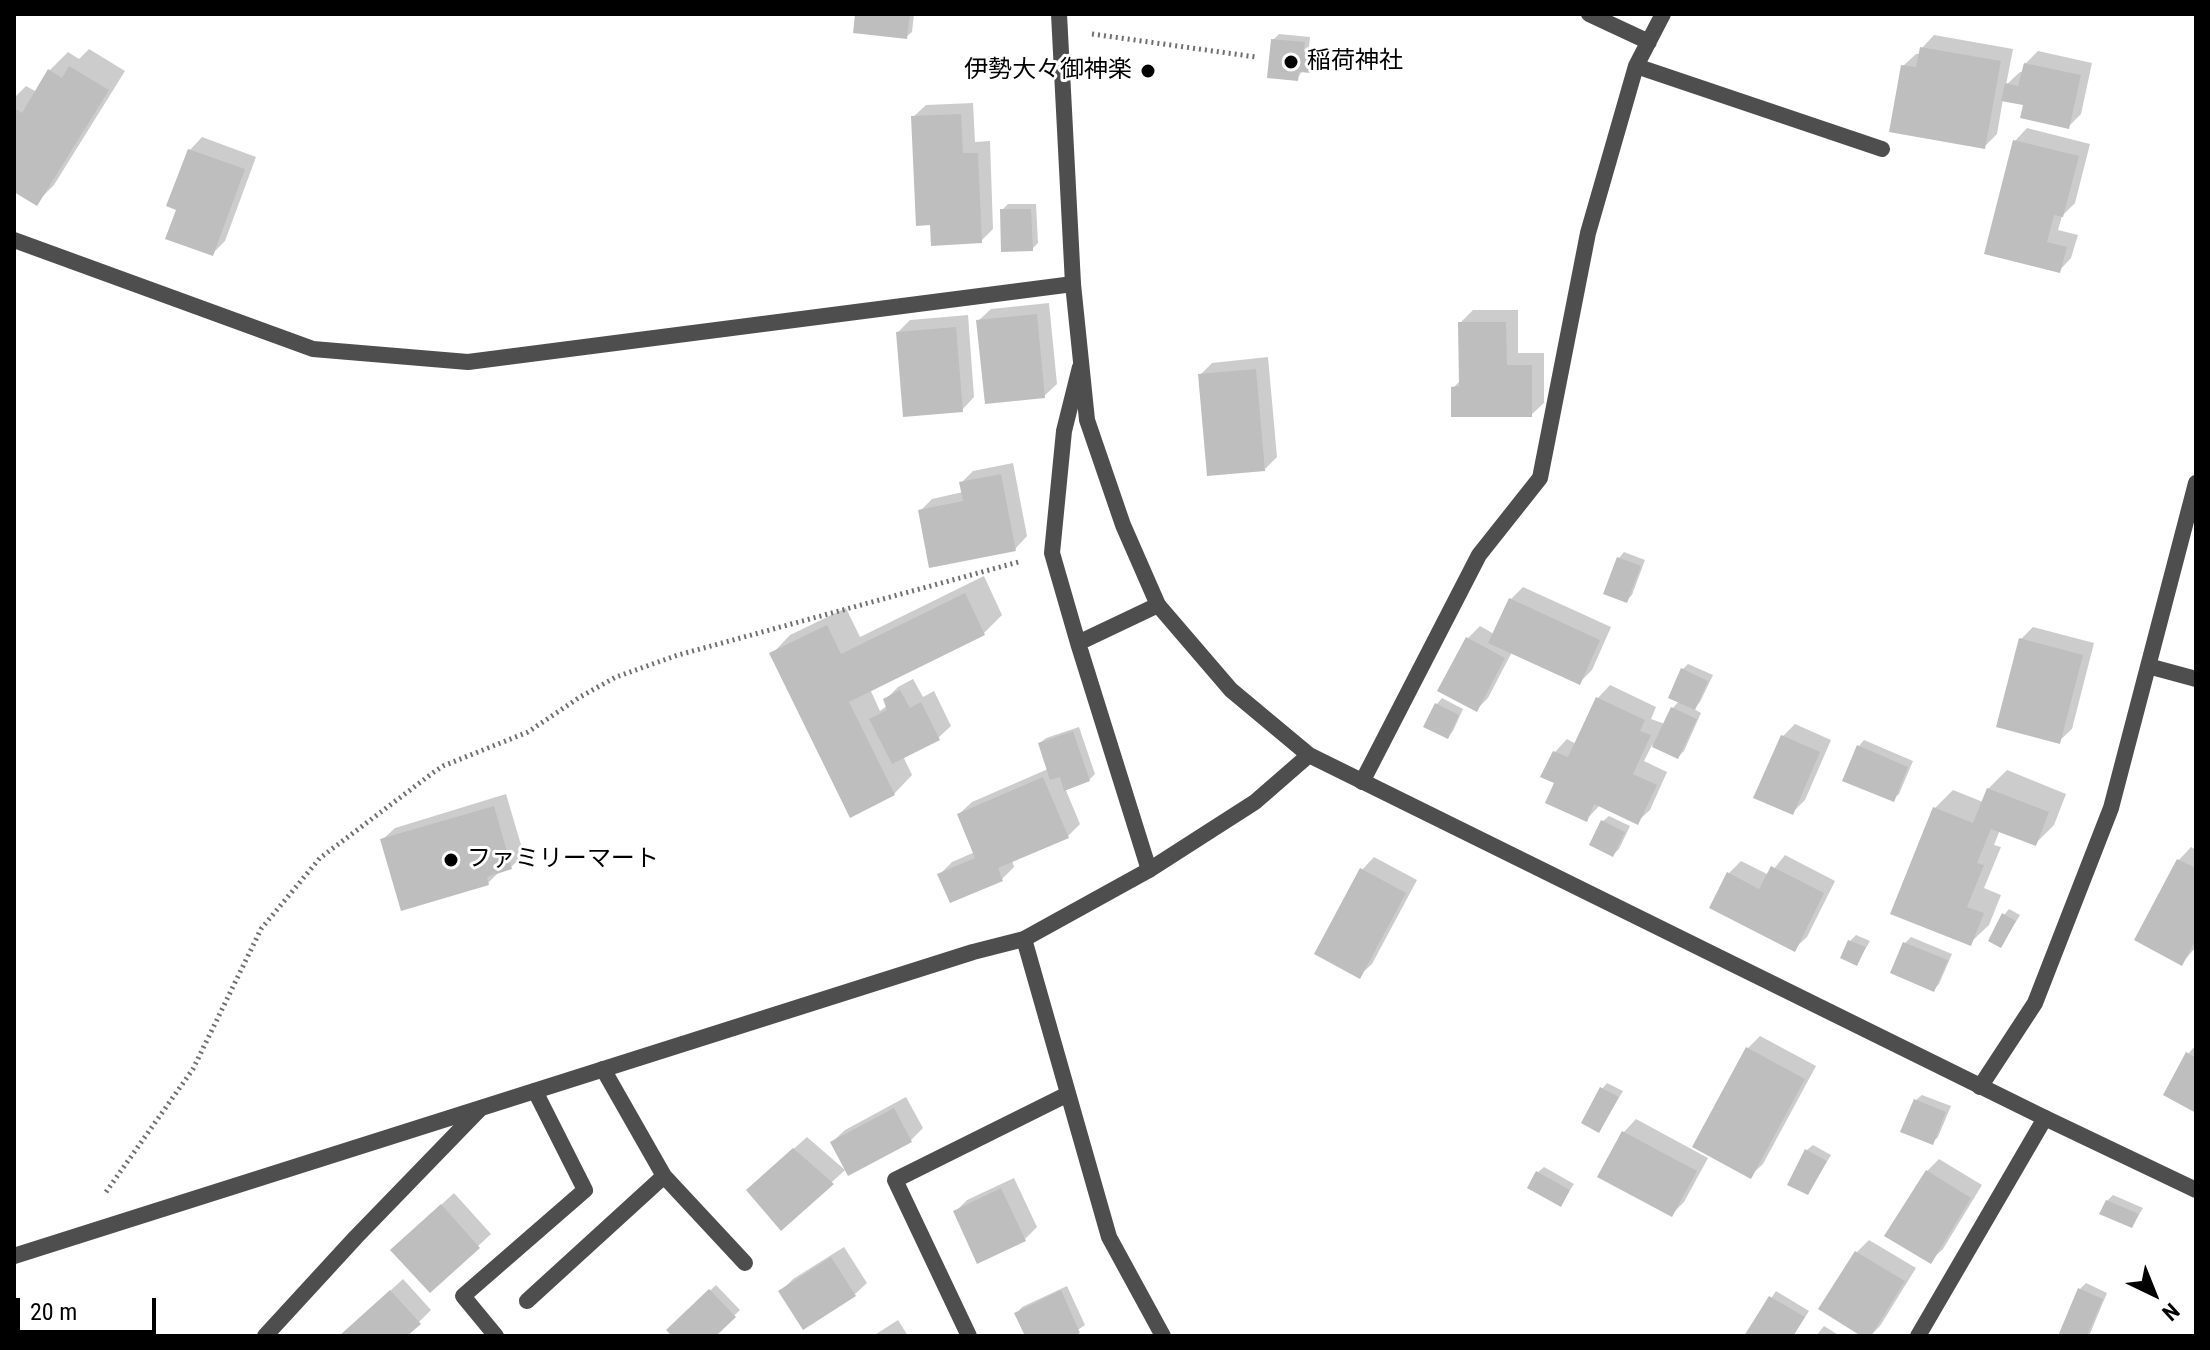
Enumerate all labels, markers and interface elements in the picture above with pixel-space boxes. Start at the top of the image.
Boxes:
place label: 稲荷神社 [1307,48,1403,76]
marker: 稲荷神社 [1282,53,1300,71]
place label: 伊勢大々御神楽 [964,57,1132,85]
marker: 伊勢大々御神楽 [1139,62,1157,80]
place label: ファミリーマート [467,846,659,874]
marker: ファミリーマート [442,851,460,869]
north arrow [2114,1254,2194,1334]
scale bar [20,1282,160,1332]
text: 20 m [30,1298,77,1326]
text: N [2157,1298,2184,1326]

